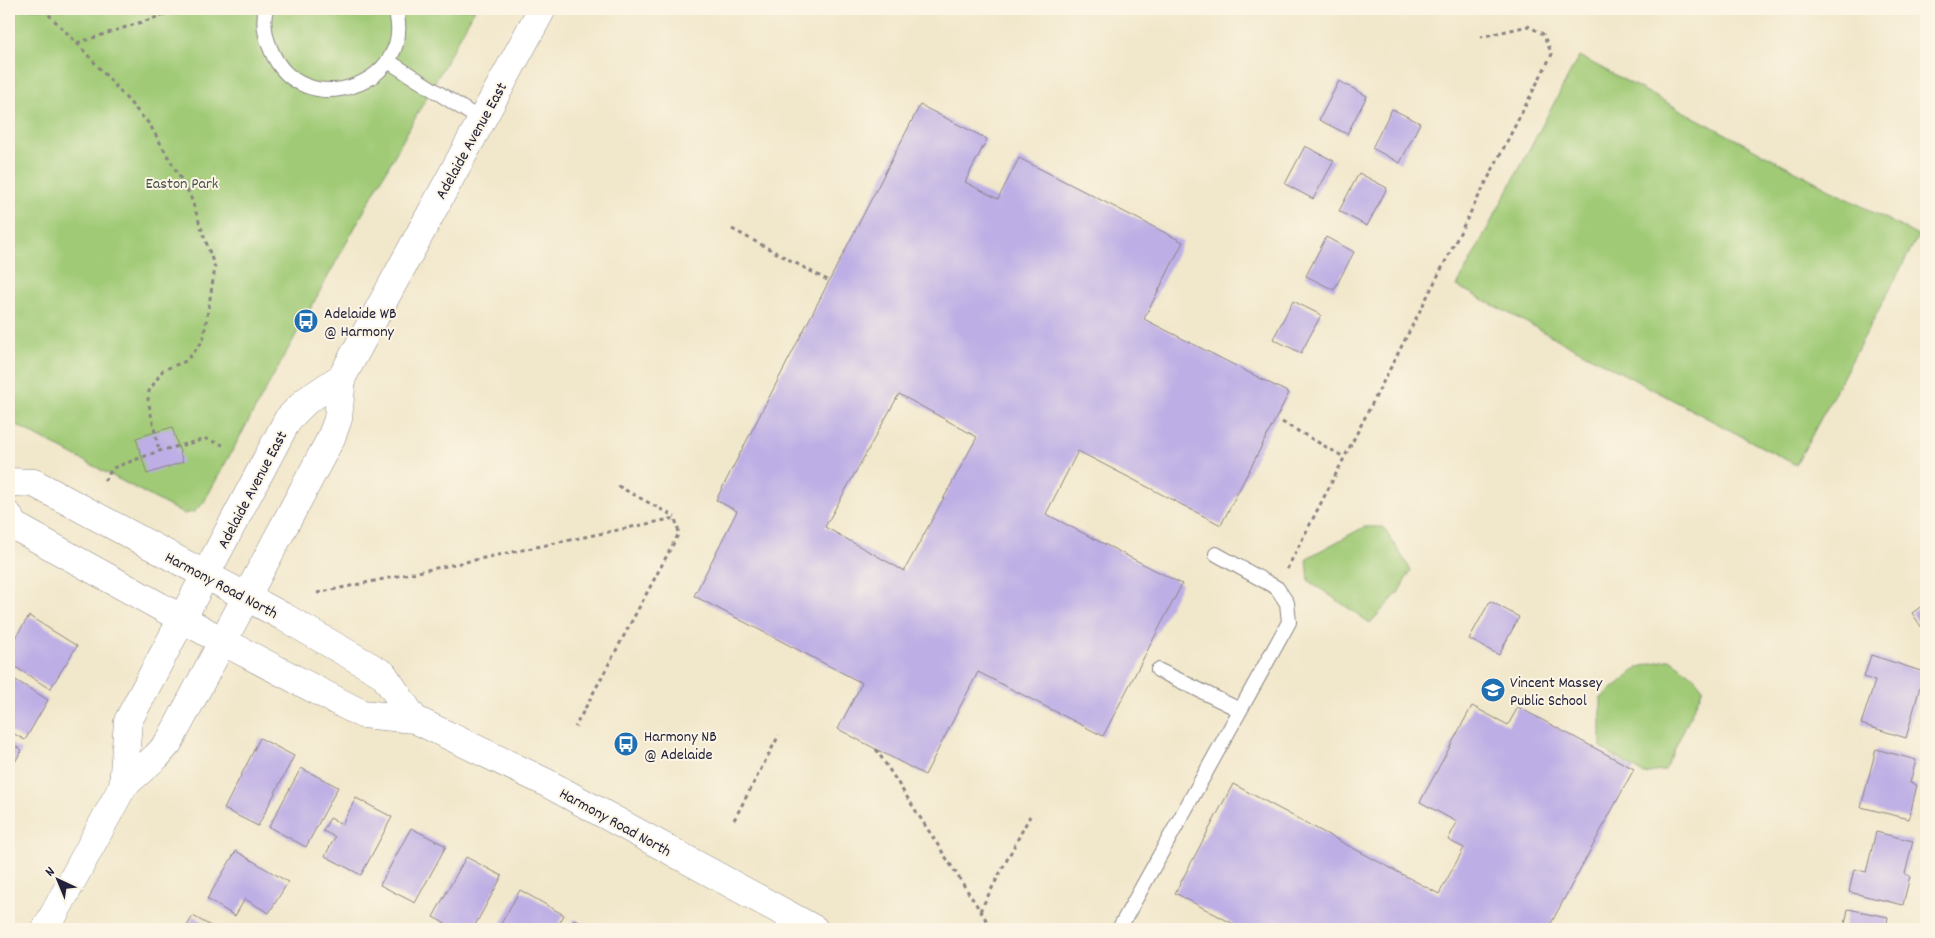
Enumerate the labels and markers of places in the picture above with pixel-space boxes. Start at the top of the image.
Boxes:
place label: Adelaide WB @ Harmony [324,303,397,344]
bus stop icon: Adelaide WB @ Harmony [293,308,319,334]
place label: Vincent Massey Public School [1510,672,1603,713]
school or university icon: Vincent Massey Public School [1480,677,1506,703]
place label: Harmony NB @ Adelaide [644,726,717,767]
bus stop icon: Harmony NB @ Adelaide [613,731,639,757]

